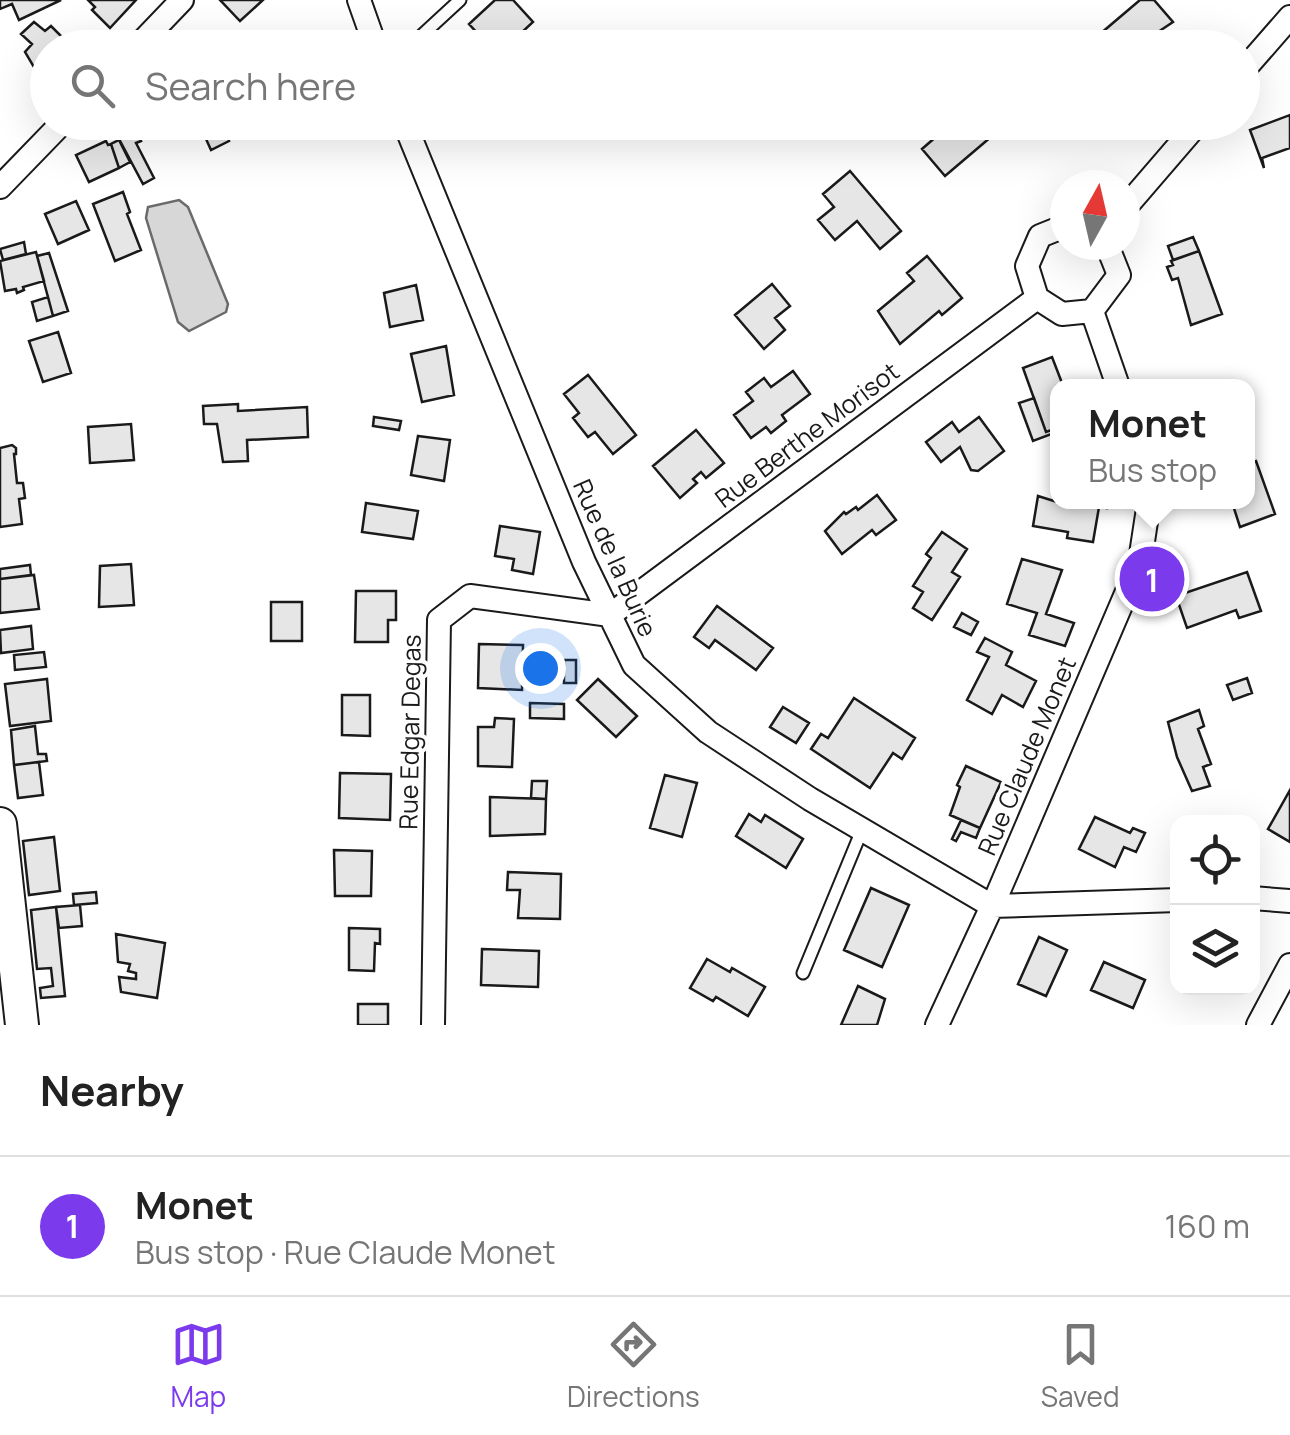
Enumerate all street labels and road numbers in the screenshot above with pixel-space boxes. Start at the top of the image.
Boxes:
street label: Rue Berthe Morisot [707,354,906,515]
street label: Rue de la Burie [565,473,666,642]
street label: Rue Edgar Degas [390,634,429,830]
street label: Rue Claude Monet [969,651,1084,860]

